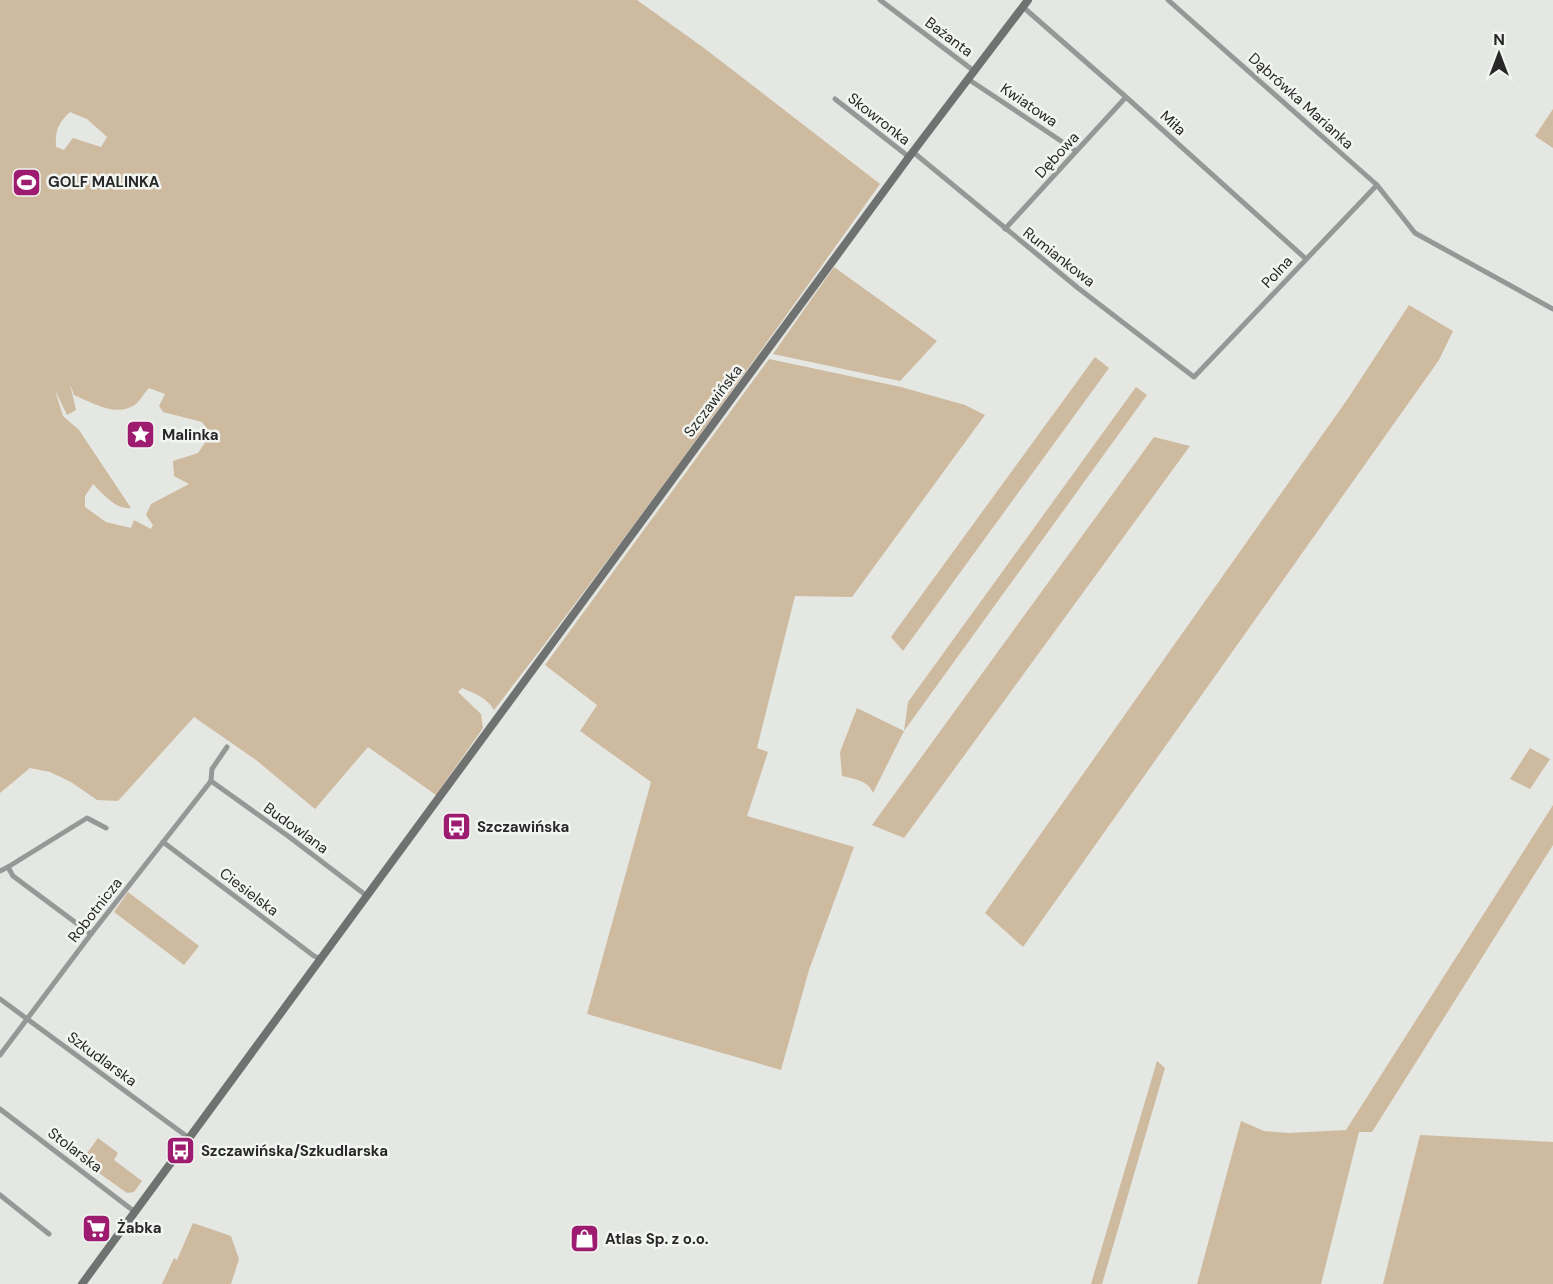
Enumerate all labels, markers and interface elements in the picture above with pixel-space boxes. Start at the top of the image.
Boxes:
street label: Bażanta [921,12,977,62]
north arrow [1469,24,1529,84]
text: N [1493,29,1505,50]
street label: Dąbrówka Marianka [1244,48,1358,154]
street label: Kwiatowa [996,79,1062,131]
street label: Skowronka [844,88,914,150]
street label: Miła [1156,106,1190,140]
street label: Dębowa [1031,128,1083,182]
sports icon: GOLF MALINKA [11,166,43,198]
place label: GOLF MALINKA [48,172,160,192]
street label: Rumiankowa [1019,223,1099,291]
street label: Polna [1257,252,1297,292]
street label: Szczawińska [679,361,747,441]
place icon: Malinka [125,419,157,451]
place label: Malinka [162,425,219,445]
street label: Budowlana [260,798,332,858]
bus stop icon: Szczawińska [440,811,472,843]
place label: Szczawińska [477,817,569,837]
street label: Ciesielska [215,863,283,921]
street label: Robotnicza [63,873,127,947]
street label: Szkudlarska [63,1027,141,1091]
street label: Stolarska [44,1123,106,1177]
bus stop icon: Szczawińska/Szkudlarska [164,1135,196,1167]
place label: Szczawińska/Szkudlarska [201,1141,388,1161]
supermarket icon: Żabka [80,1212,112,1244]
place label: Żabka [117,1218,161,1238]
shop icon: Atlas Sp. z o.o. [568,1223,600,1255]
place label: Atlas Sp. z o.o. [605,1229,709,1249]

